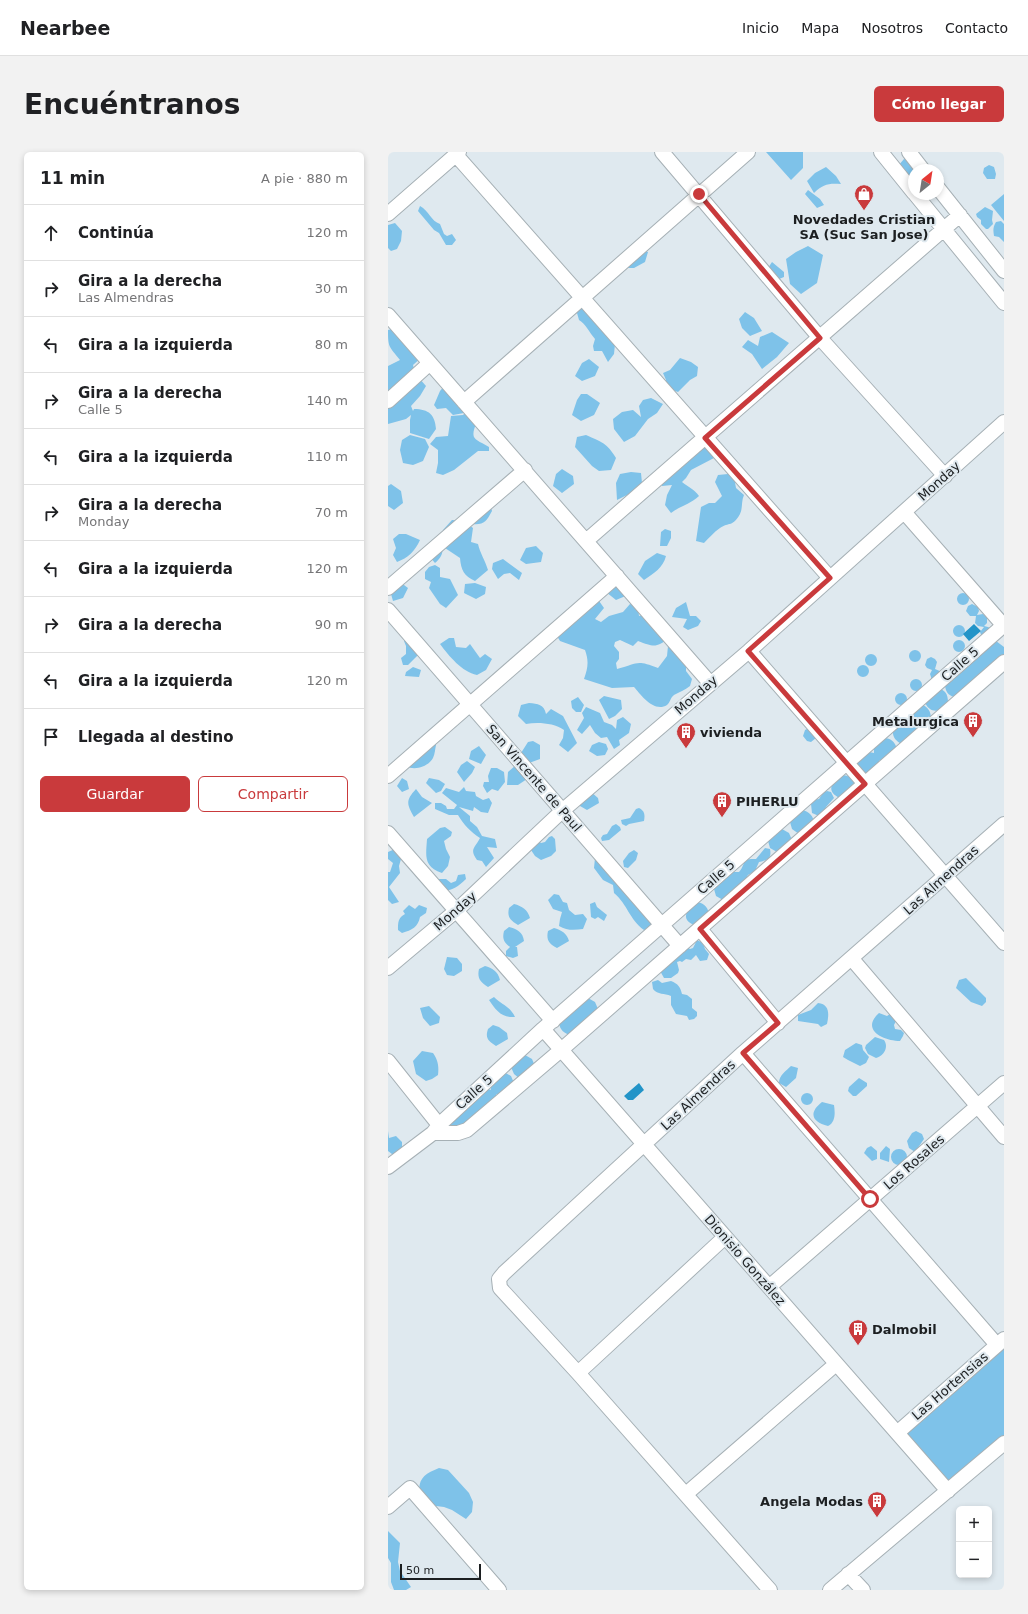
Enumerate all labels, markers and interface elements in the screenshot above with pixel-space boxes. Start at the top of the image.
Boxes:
text: Nearbee [20,17,110,39]
text: Inicio [742,20,779,36]
text: Mapa [801,20,839,36]
text: Nosotros [861,20,923,36]
text: Contacto [945,20,1008,36]
button: Cómo llegar [874,86,1004,122]
text: Encuéntranos [24,88,240,121]
north arrow [908,164,944,200]
text: 11 min [40,168,105,188]
text: A pie · 880 m [261,171,348,186]
shop icon: Novedades Cristian SA (Suc San Jose) [853,183,875,211]
route end [690,185,708,203]
place label: Novedades Cristian SA (Suc San Jose) [793,212,935,242]
icon: ahead [40,222,62,244]
text: Continúa [78,224,154,242]
text: 120 m [306,225,348,240]
text: Gira a la derecha [78,272,222,290]
icon: right [40,278,62,300]
text: 30 m [315,281,348,296]
text: Las Almendras [78,290,174,305]
icon: left [40,334,62,356]
text: Gira a la izquierda [78,336,233,354]
text: 80 m [315,337,348,352]
text: Gira a la derecha [78,384,222,402]
icon: right [40,390,62,412]
text: 140 m [306,393,348,408]
text: Calle 5 [78,402,123,417]
icon: left [40,446,62,468]
text: Gira a la izquierda [78,448,233,466]
text: 110 m [306,449,348,464]
street label: Monday [915,458,963,504]
text: Gira a la derecha [78,496,222,514]
icon: right [40,502,62,524]
text: 70 m [315,505,348,520]
text: Monday [78,514,129,529]
icon: left [40,558,62,580]
text: Gira a la izquierda [78,560,233,578]
text: 120 m [306,561,348,576]
icon: right [40,614,62,636]
text: Gira a la derecha [78,616,222,634]
text: 90 m [315,617,348,632]
street label: Calle 5 [938,644,982,684]
icon: left [40,670,62,692]
text: Gira a la izquierda [78,672,233,690]
street label: Monday [672,672,721,717]
text: 120 m [306,673,348,688]
building icon: Metalurgica [962,710,984,738]
place label: Metalurgica [872,714,959,729]
street label: San Vincente de Paul [483,721,585,835]
building icon: vivienda [675,721,697,749]
place label: vivienda [700,725,762,740]
icon: arrive [40,726,62,748]
text: Llegada al destino [78,728,233,746]
button: Guardar [40,776,190,812]
button: Compartir [198,776,348,812]
building icon: PIHERLU [711,790,733,818]
place label: PIHERLU [736,794,799,809]
street label: Las Almendras [900,842,982,918]
street label: Calle 5 [694,857,738,897]
street label: Monday [431,888,480,933]
street label: Las Almendras [658,1057,738,1133]
street label: Calle 5 [452,1071,496,1113]
street label: Los Rosales [881,1131,948,1192]
route start [861,1190,879,1208]
street label: Dionisio González [701,1212,789,1309]
building icon: Dalmobil [847,1318,869,1346]
place label: Dalmobil [872,1322,937,1337]
street label: Las Hortensias [909,1349,991,1423]
building icon: Angela Modas [866,1490,888,1518]
place label: Angela Modas [760,1494,863,1509]
map controls [956,1506,992,1578]
button: + [956,1506,992,1542]
button: − [956,1542,992,1578]
scale bar [400,1562,481,1581]
text: 50 m [406,1564,434,1577]

